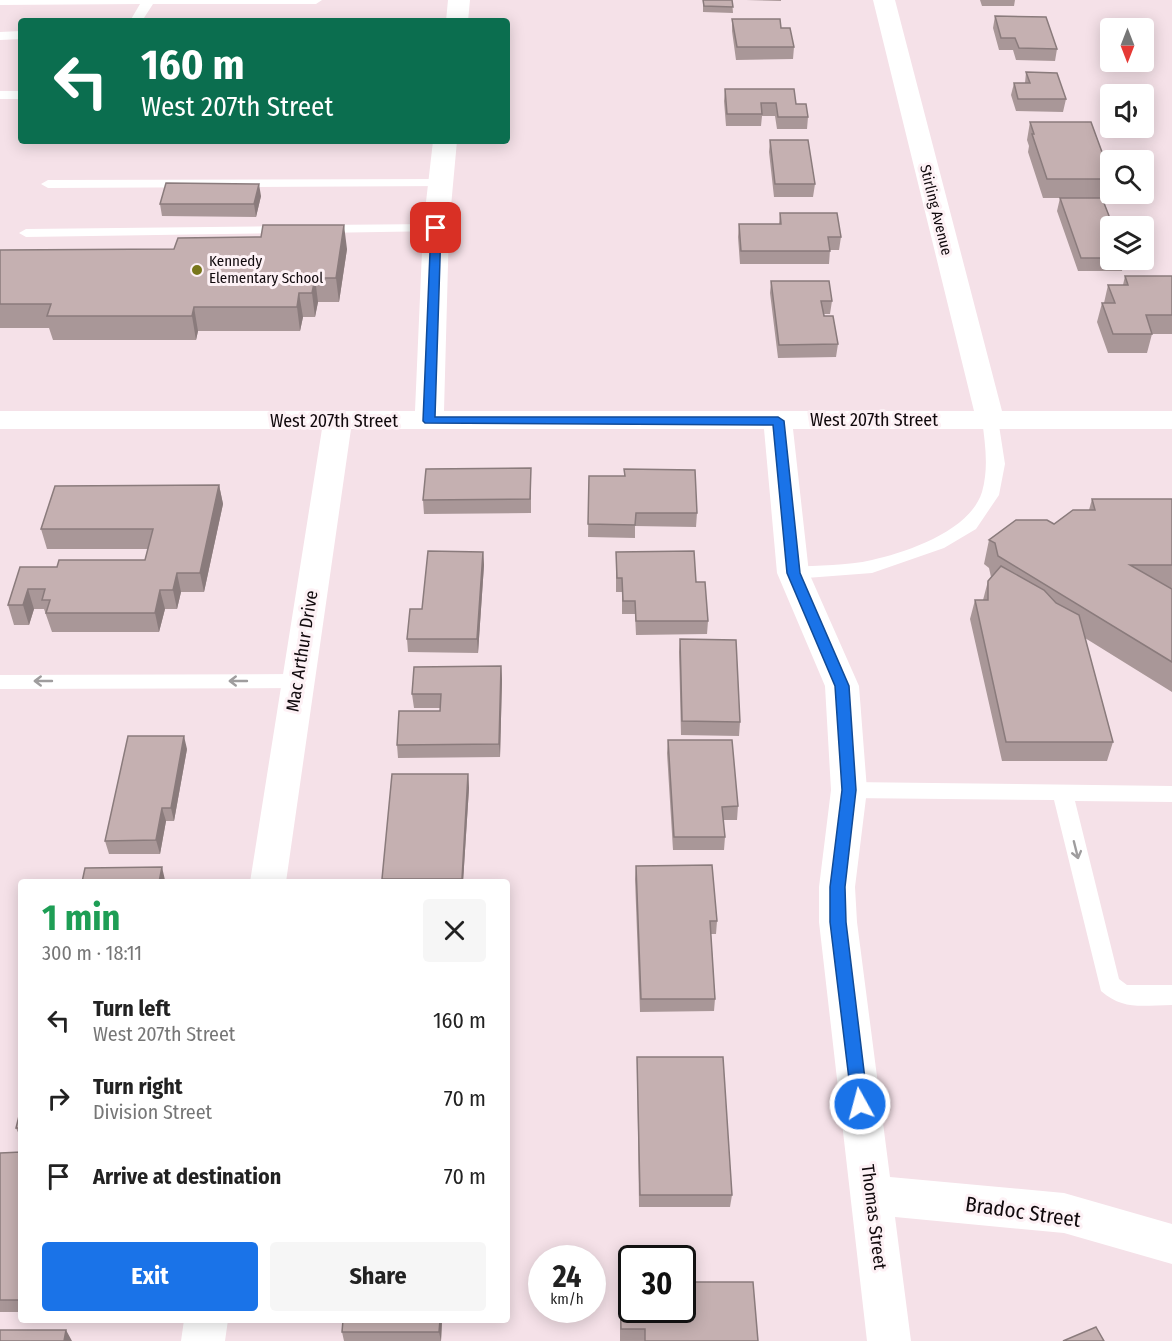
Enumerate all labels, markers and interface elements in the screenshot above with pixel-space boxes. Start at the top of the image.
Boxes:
north arrow [1100,18,1154,72]
map controls [1100,18,1154,270]
text: 160 m [141,40,244,90]
icon: left [42,42,120,120]
button: sound [1100,84,1154,138]
text: West 207th Street [141,91,333,123]
button: search [1100,150,1154,204]
street label: Stirling Avenue [916,163,956,257]
pin [410,202,461,253]
icon: arrive [419,211,452,244]
button: layers [1100,216,1154,270]
place label: Kennedy Elementary School [209,252,323,287]
marker: Kennedy Elementary School [190,263,204,277]
street label: West 207th Street [810,409,938,431]
street label: West 207th Street [270,410,398,432]
street label: Mac Arthur Drive [282,589,322,713]
one-way arrow [34,675,54,687]
one-way arrow [229,675,249,687]
one-way arrow [1071,840,1083,859]
text: 1 min [42,896,120,940]
button: close [423,899,486,962]
text: 300 m · 18:11 [42,941,142,965]
text: Turn left [93,995,171,1022]
icon: left [42,1004,75,1037]
text: 160 m [433,1007,486,1034]
text: West 207th Street [93,1022,235,1046]
position arrow [828,1072,892,1136]
text: Turn right [93,1073,182,1100]
icon: right [42,1082,75,1115]
text: 70 m [444,1085,486,1112]
text: Division Street [93,1100,212,1124]
icon: arrive [42,1160,75,1193]
text: Arrive at destination [93,1163,281,1190]
text: 70 m [444,1163,486,1190]
street label: Thomas Street [857,1163,891,1271]
street label: Bradoc Street [964,1191,1083,1233]
button: Exit [42,1242,258,1311]
button: Share [270,1242,486,1311]
speed limit sign: 30 [618,1245,696,1323]
text: 24 [553,1259,581,1295]
text: km/h [550,1290,584,1308]

